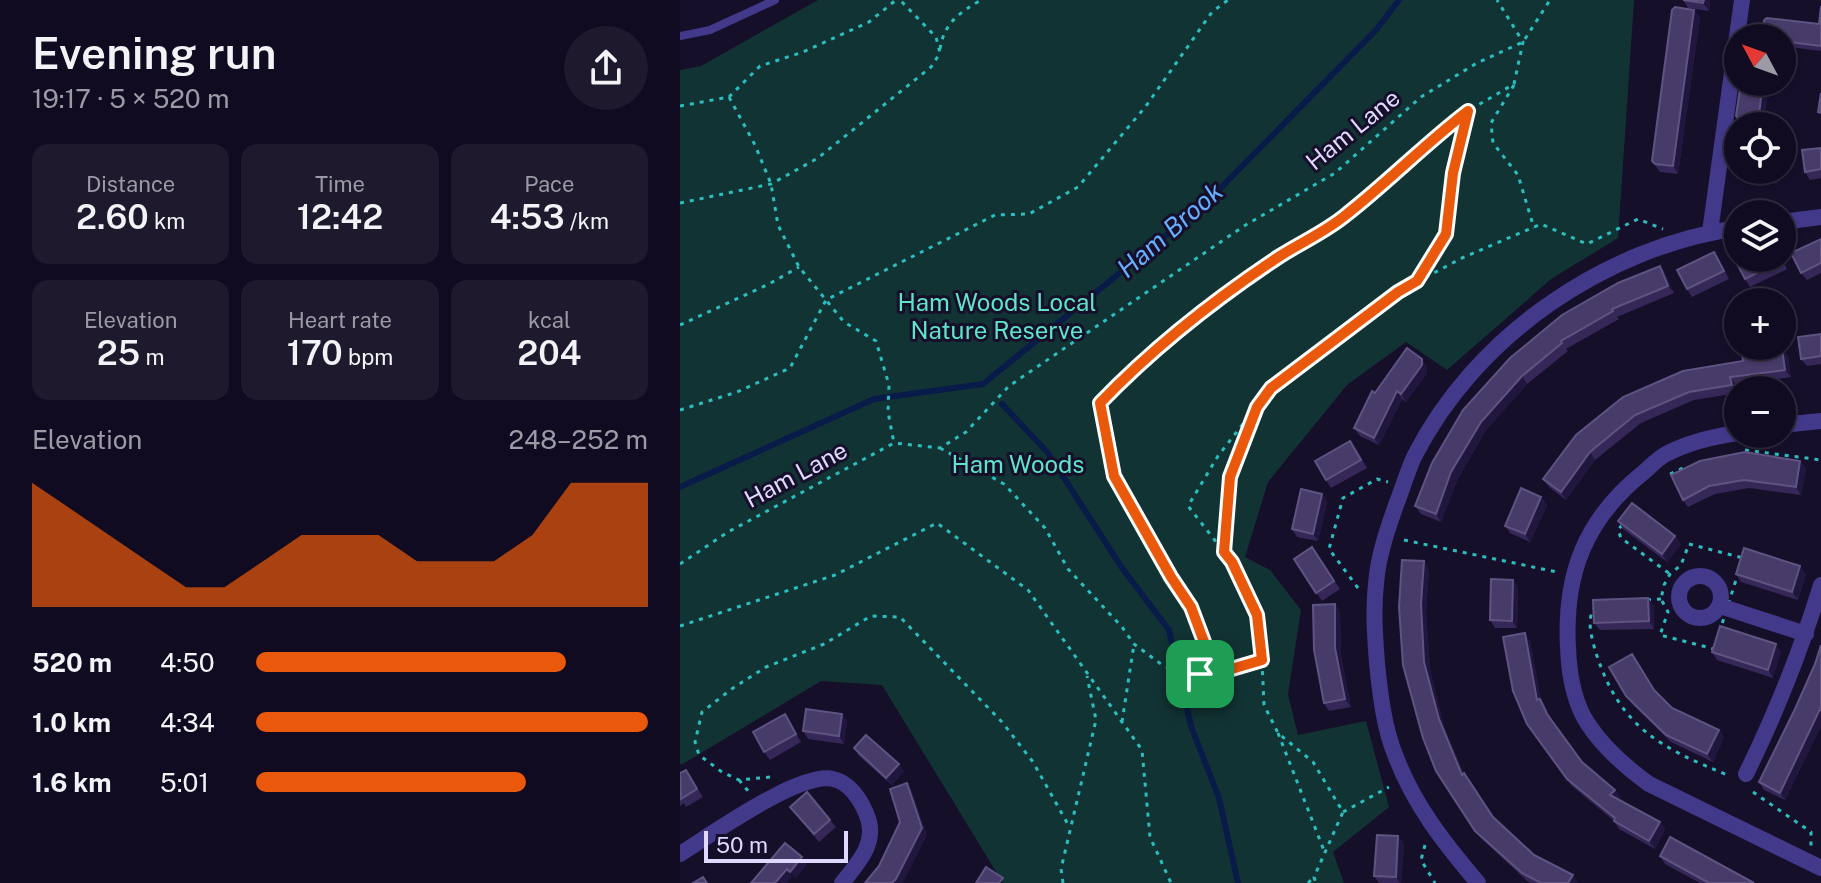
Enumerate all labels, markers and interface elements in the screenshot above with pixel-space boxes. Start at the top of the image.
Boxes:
north arrow [1724,24,1796,96]
map controls [1724,24,1796,448]
button: share [564,26,648,110]
text: Evening run [32,27,277,79]
text: 19:17 · 5 × 520 m [32,83,230,114]
street label: Ham Lane [1300,83,1405,175]
button: locate [1724,112,1796,184]
text: Distance [86,171,175,197]
text: Time [315,171,365,197]
text: Pace [524,171,574,197]
water label: Ham Brook [1111,175,1229,284]
text: 2.60 [76,197,149,237]
text: 12:42 [297,197,383,237]
text: 4:53 [490,197,565,237]
button: layers [1724,200,1796,272]
text: km [149,208,185,234]
text: /km [565,208,609,234]
park label: Ham Woods Local Nature Reserve [897,288,1097,344]
button: + [1724,288,1796,360]
text: Elevation [84,307,177,333]
text: Heart rate [288,307,392,333]
text: kcal [528,307,571,333]
text: 25 [97,333,140,373]
text: 170 [287,333,343,373]
text: 204 [517,333,581,373]
text: m [140,344,165,370]
text: bpm [343,344,393,370]
button: − [1724,376,1796,448]
text: Elevation [32,424,142,455]
text: 248–252 m [508,424,648,455]
street label: Ham Lane [739,435,852,513]
park label: Ham Woods [951,450,1085,478]
pin [1166,640,1234,708]
text: 520 m [32,647,112,678]
text: 4:50 [160,647,215,678]
icon: arrive [1178,652,1222,696]
text: 1.0 km [32,707,111,738]
text: 4:34 [160,707,215,738]
text: 1.6 km [32,767,112,798]
text: 5:01 [160,767,209,798]
scale bar [704,827,848,863]
text: 50 m [716,832,768,858]

